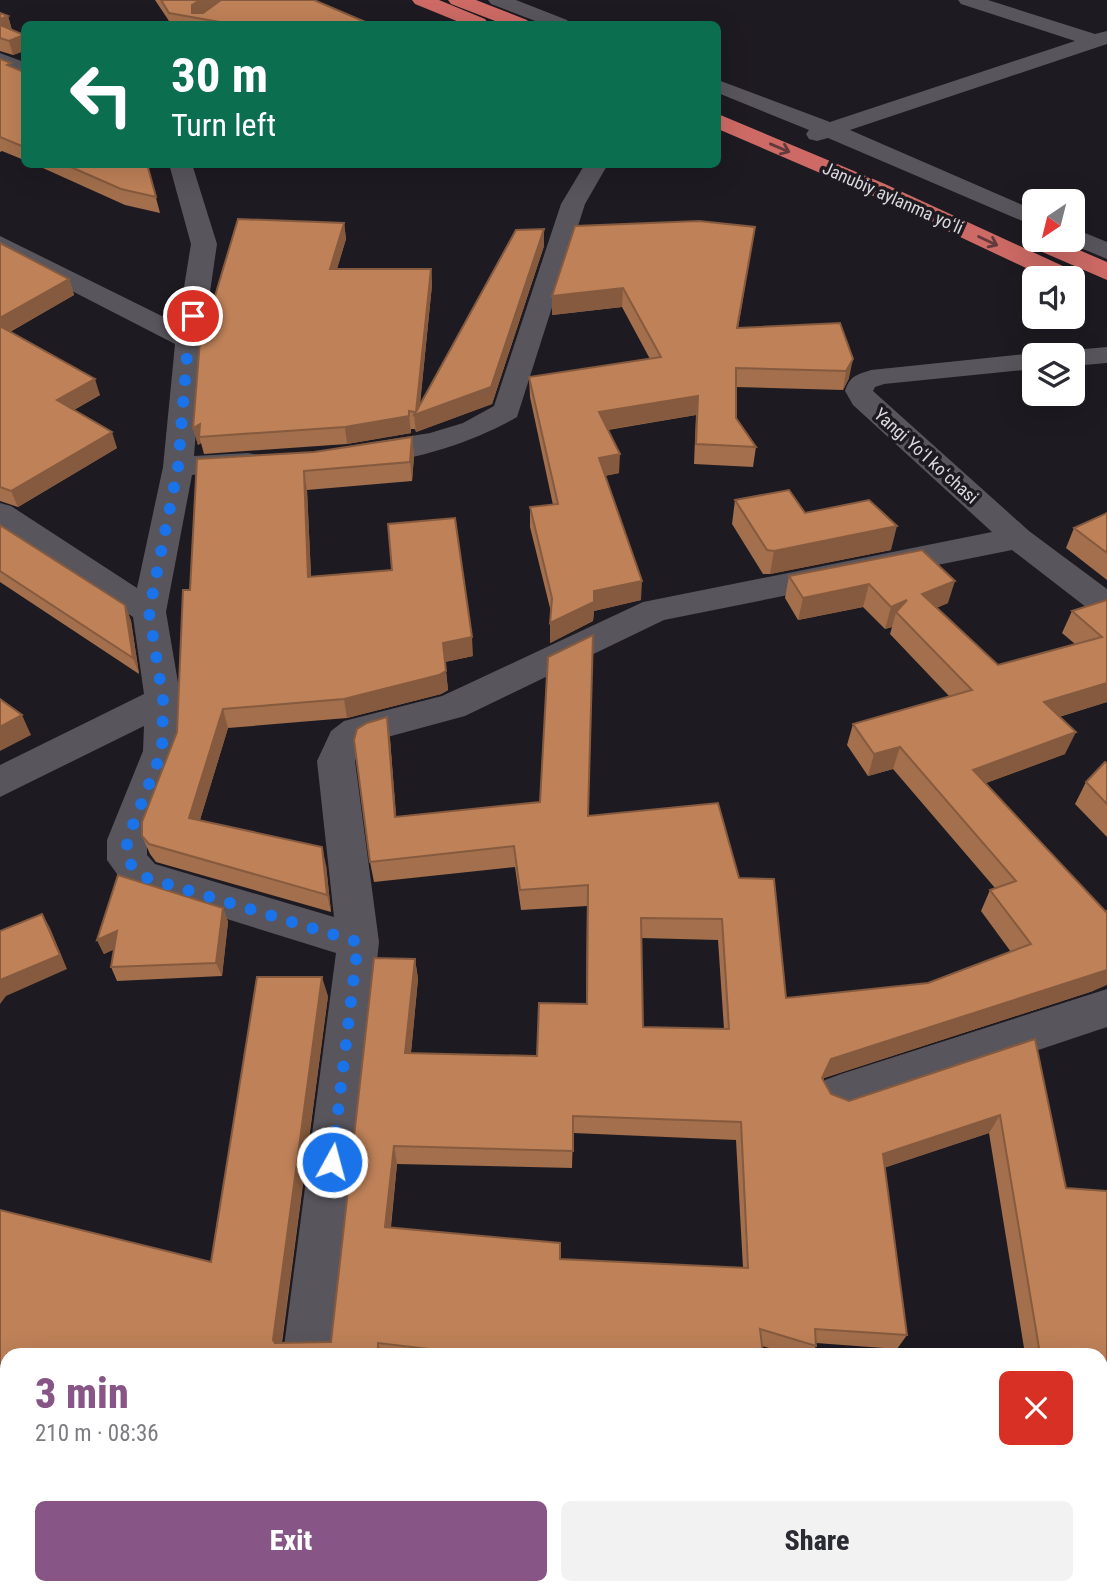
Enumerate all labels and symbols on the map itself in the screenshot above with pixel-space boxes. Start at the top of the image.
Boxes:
one-way arrow [769,142,791,155]
street label: Janubiy aylanma yoʻli [820,157,967,238]
north arrow [1022,189,1085,252]
one-way arrow [977,235,998,248]
pin [163,286,223,346]
street label: Yangi Yoʻl koʻchasi [870,403,983,508]
position arrow [295,1125,369,1199]

